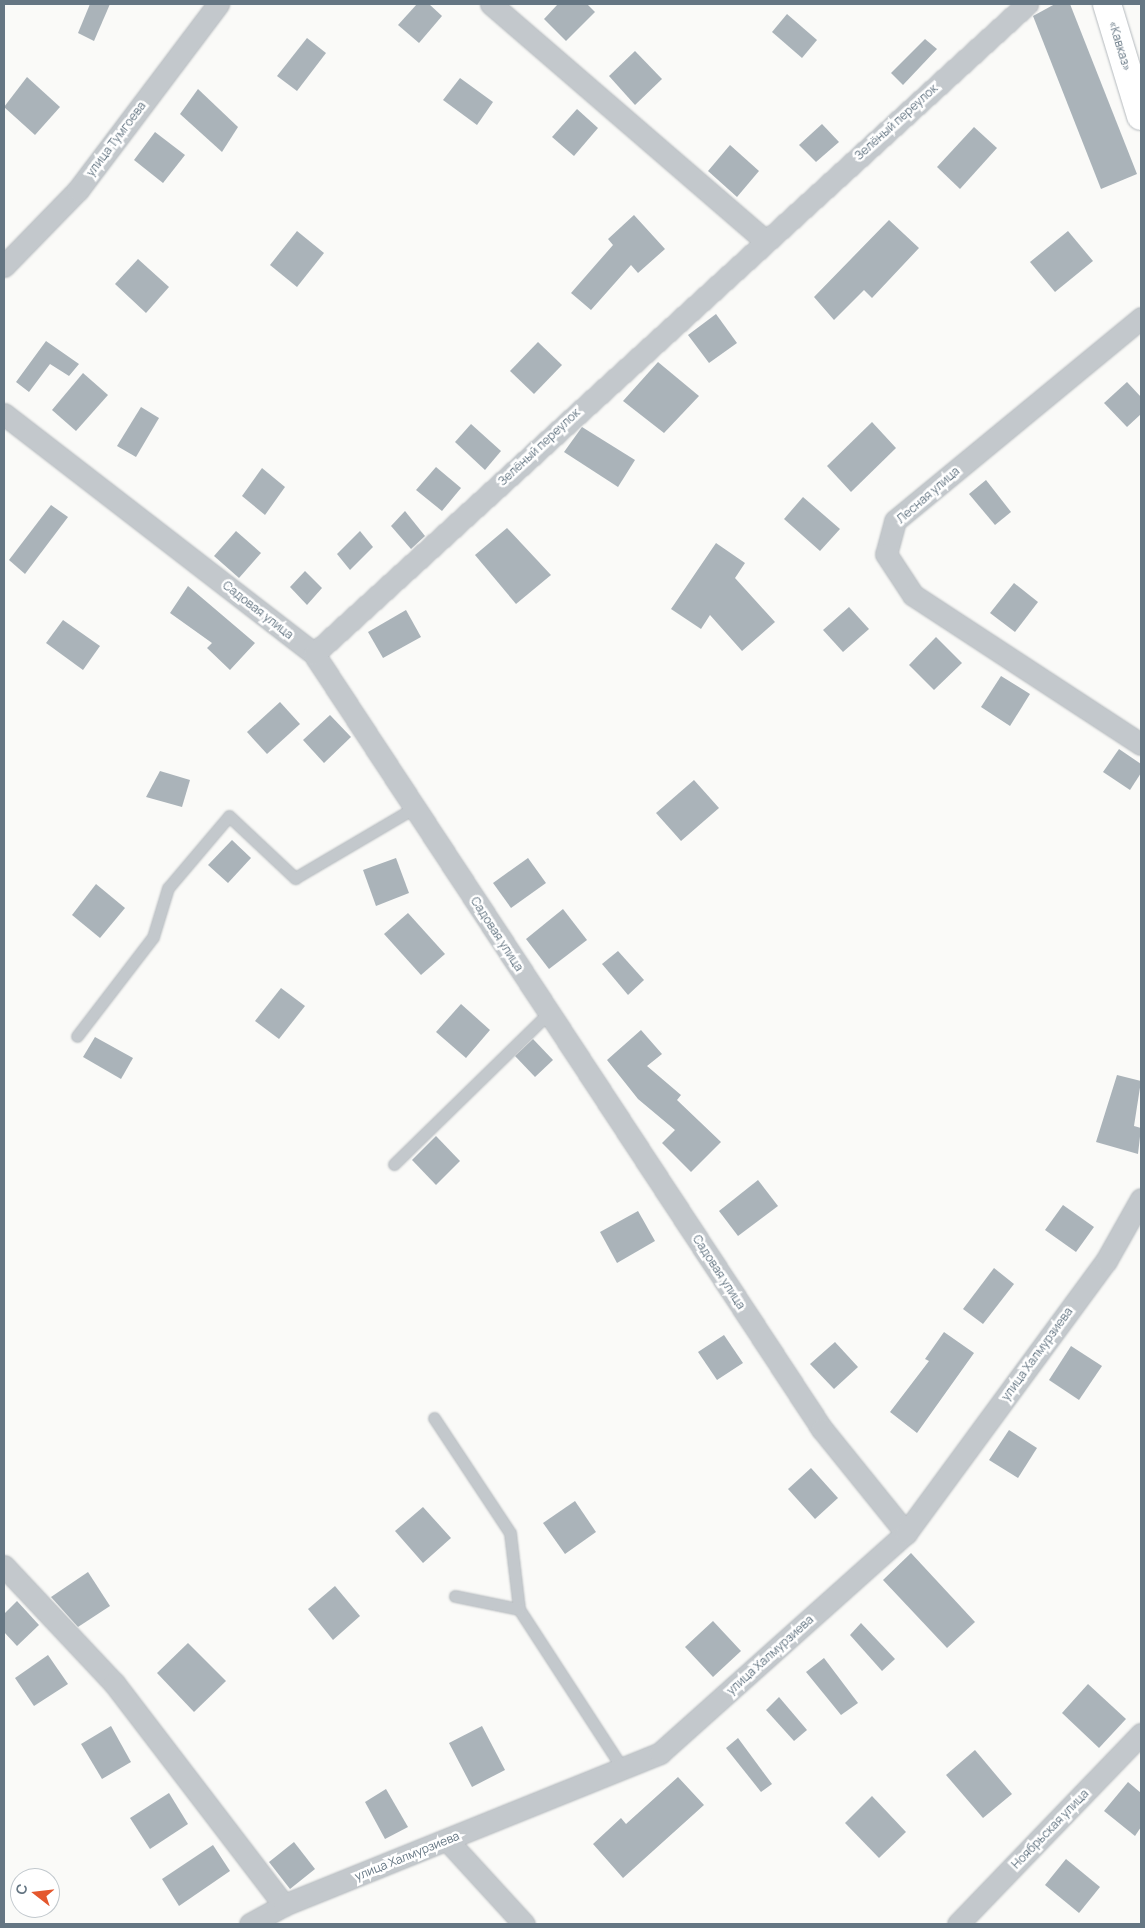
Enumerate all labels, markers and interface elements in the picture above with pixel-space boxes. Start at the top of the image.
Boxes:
street label: «Кавказ» [1106,19,1134,73]
street label: Зелёный переулок [852,81,940,163]
street label: улица Тумгоева [83,99,149,179]
street label: Зелёный переулок [495,405,583,489]
street label: Лесная улица [894,464,962,526]
street label: Садовая улица [220,578,296,642]
street label: Садовая улица [468,894,526,974]
street label: Садовая улица [690,1232,748,1312]
street label: улица Халмурзиева [998,1305,1076,1403]
street label: улица Халмурзиева [724,1612,816,1698]
street label: Ноябрьская улица [1008,1786,1092,1872]
street label: улица Халмурзиева [353,1828,461,1884]
north arrow [10,1868,60,1918]
text: С [11,1881,32,1897]

